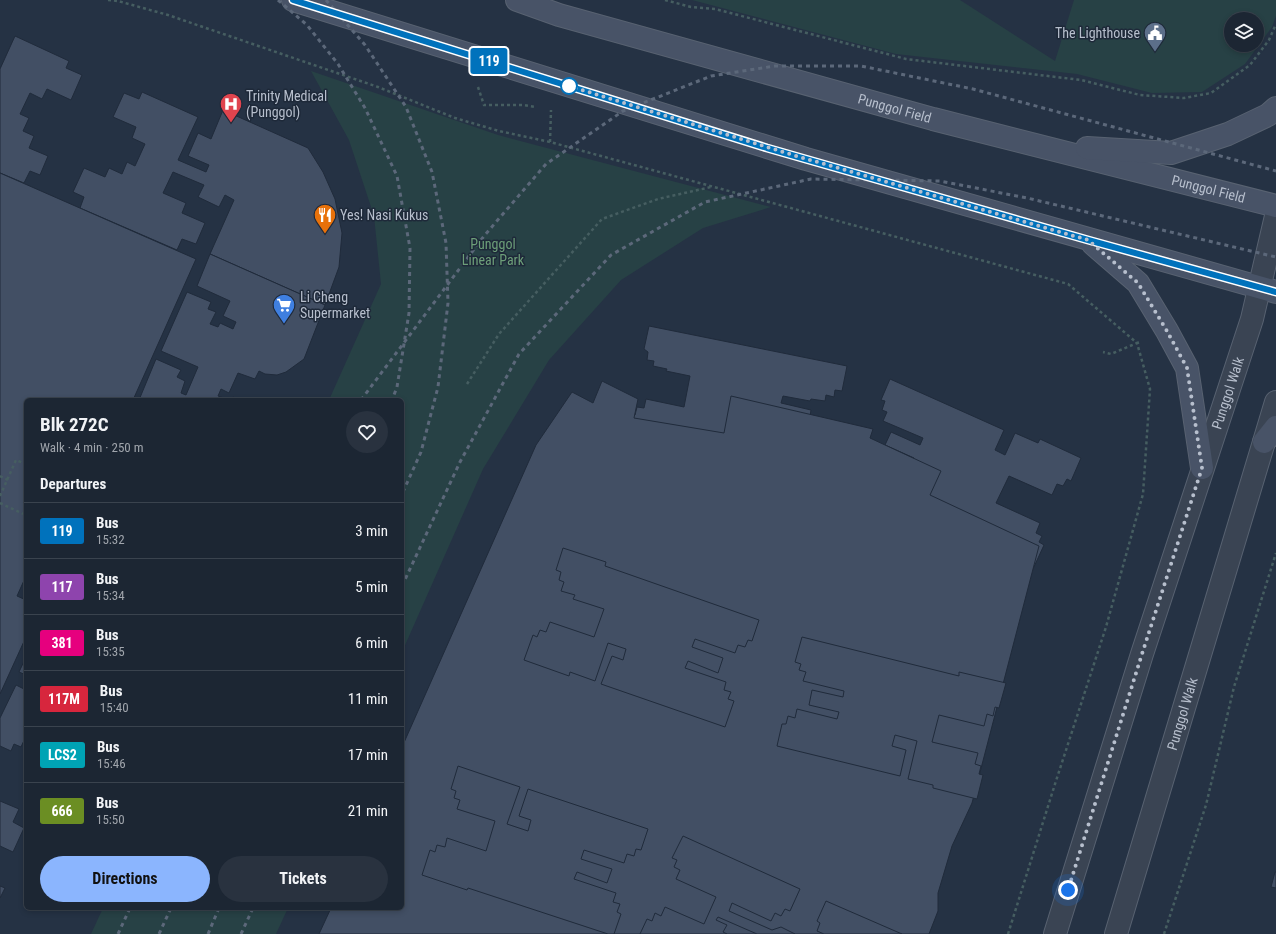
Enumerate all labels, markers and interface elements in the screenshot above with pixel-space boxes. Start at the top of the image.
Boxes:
map controls [1224,12,1264,52]
button: layers [1224,12,1264,52]
public building icon: The Lighthouse [1142,20,1168,53]
place label: The Lighthouse [1055,25,1140,41]
line badge: 119 [466,48,512,74]
text: 119 [478,53,500,69]
unlabelled marker [560,77,578,95]
place label: Trinity Medical (Punggol) [246,88,327,121]
hospital icon: Trinity Medical (Punggol) [218,91,244,124]
street label: Punggol Field [856,91,933,126]
street label: Punggol Field [1170,172,1247,206]
restaurant icon: Yes! Nasi Kukus [312,202,338,235]
place label: Yes! Nasi Kukus [340,207,428,223]
park label: Punggol Linear Park [462,236,525,268]
place label: Li Cheng Supermarket [300,289,370,321]
supermarket icon: Li Cheng Supermarket [271,292,297,325]
street label: Punggol Walk [1208,354,1247,431]
button: heart [346,411,388,453]
text: Blk 272C [40,413,109,436]
text: Walk · 4 min · 250 m [40,440,144,455]
text: Departures [40,475,106,493]
text: Bus [96,514,119,532]
text: 3 min [355,522,388,540]
text: 119 [51,523,73,539]
text: 15:32 [96,532,125,547]
text: Bus [96,570,119,588]
text: 5 min [355,578,388,596]
text: 117 [51,579,73,595]
text: 15:34 [96,588,125,603]
text: Bus [96,626,119,644]
text: 6 min [355,634,388,652]
text: 381 [51,635,73,651]
text: 15:35 [96,644,125,659]
street label: Punggol Walk [1164,675,1201,752]
text: Bus [100,682,122,700]
text: 11 min [348,690,388,708]
text: 117M [48,691,80,707]
text: 15:40 [100,700,129,715]
text: Bus [97,738,119,756]
text: 17 min [348,746,388,764]
text: LCS2 [48,747,77,763]
text: 15:46 [97,756,126,771]
text: Bus [96,794,119,812]
text: 21 min [348,802,388,820]
text: 666 [51,803,73,819]
text: 15:50 [96,812,125,827]
button: Directions [40,856,210,902]
button: Tickets [218,856,388,902]
your location [1058,880,1078,900]

